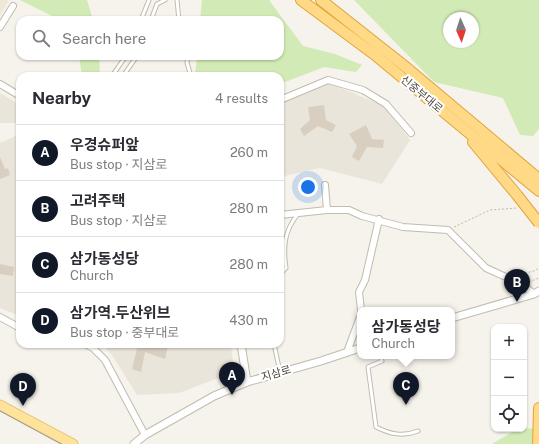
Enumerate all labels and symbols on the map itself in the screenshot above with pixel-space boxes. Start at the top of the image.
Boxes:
north arrow [443,12,479,48]
street label: 신중부대로 [399,73,445,115]
your location [298,177,318,197]
pin: B [504,269,530,302]
pin: A [219,362,245,395]
street label: 지삼로 [260,363,292,383]
pin: C [393,372,419,405]
pin: D [10,373,36,406]

